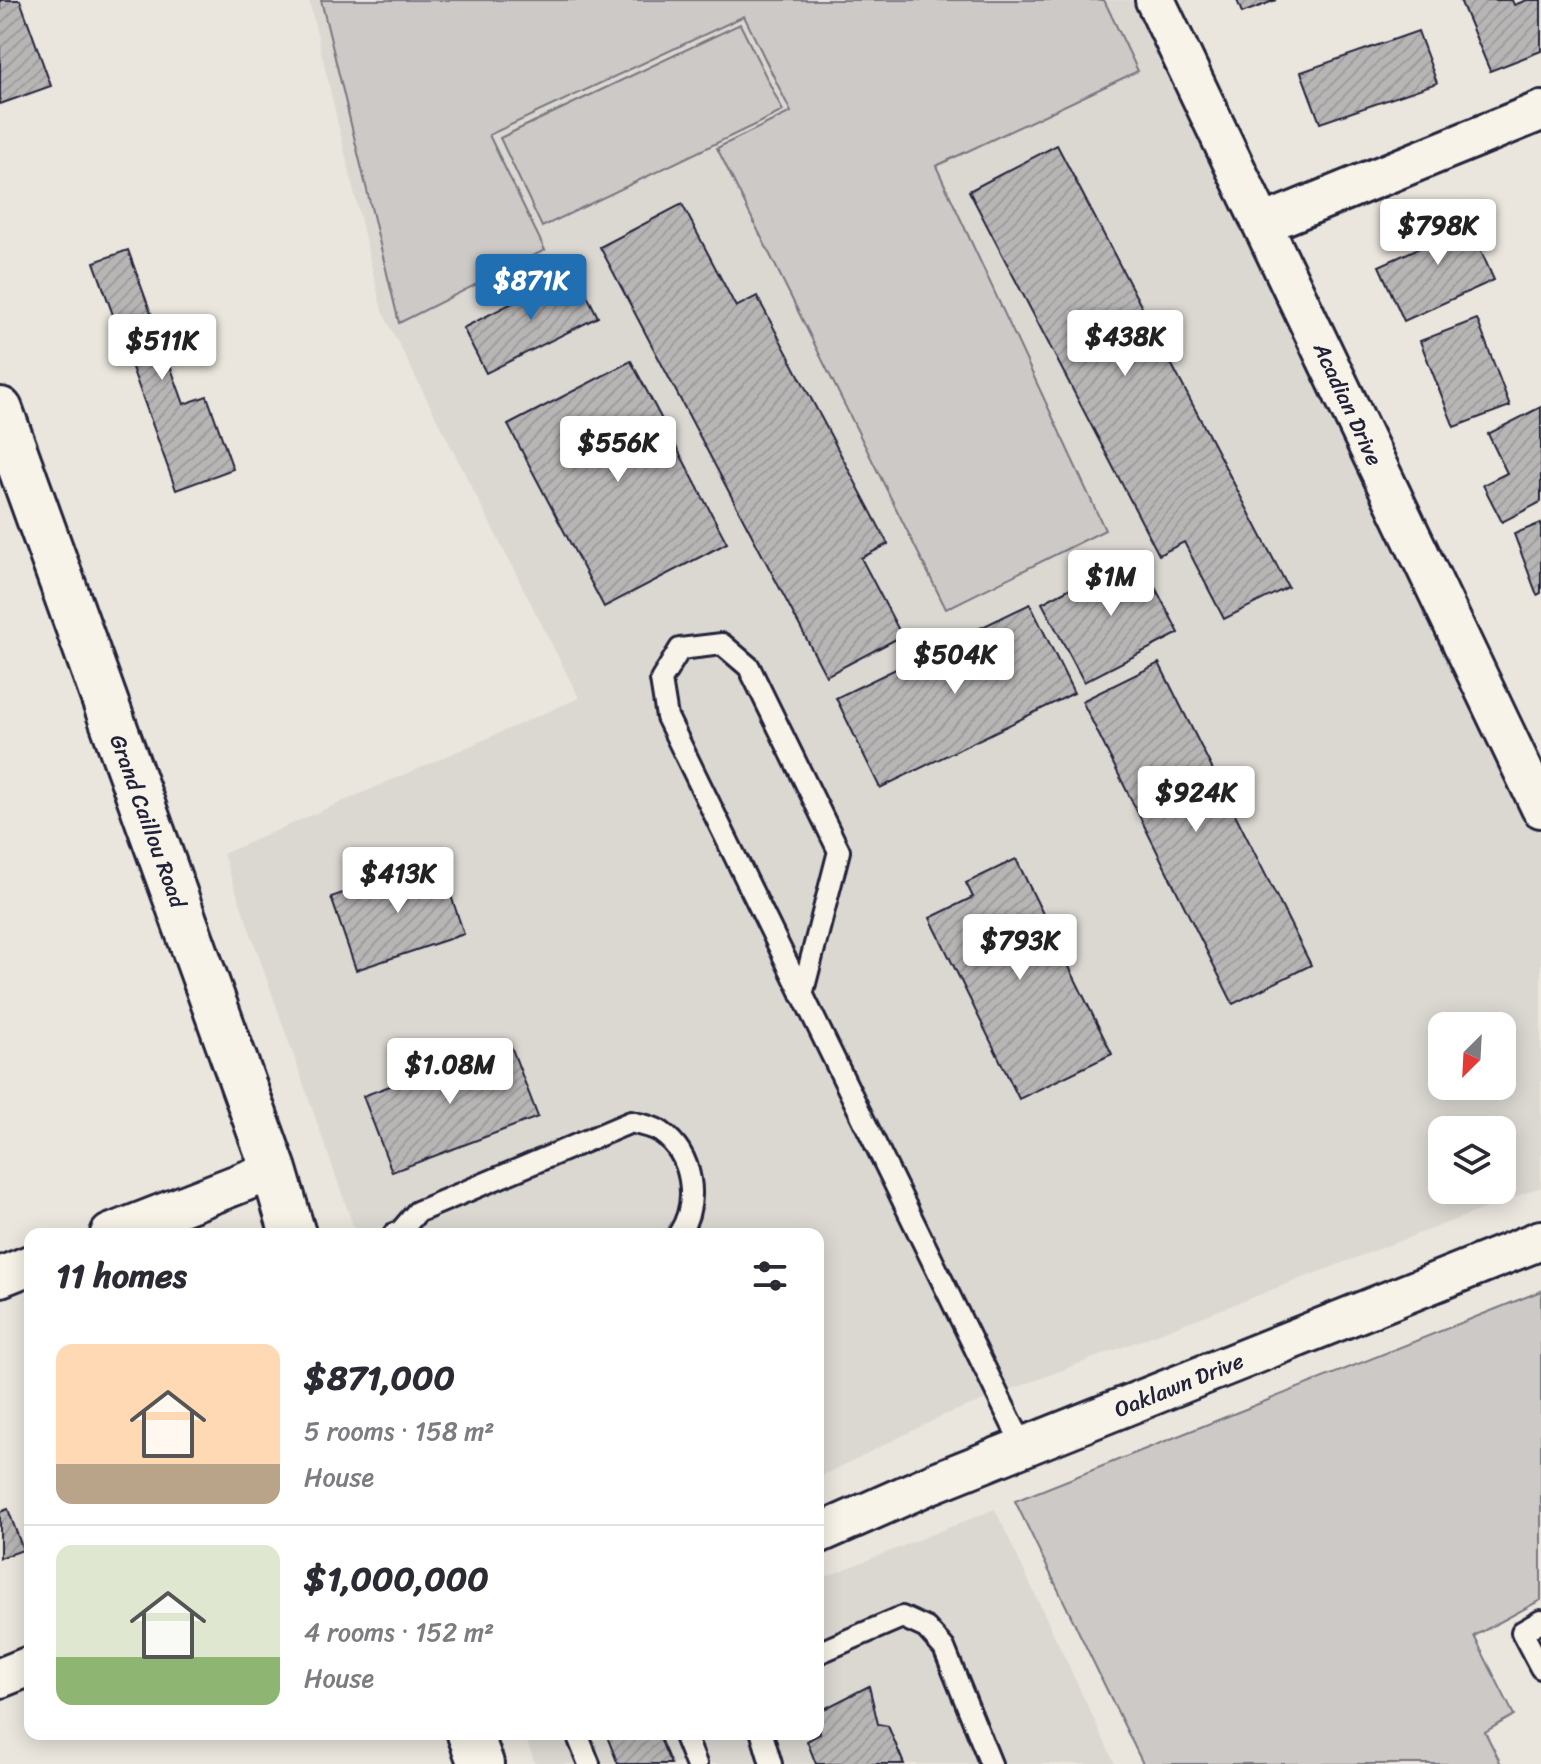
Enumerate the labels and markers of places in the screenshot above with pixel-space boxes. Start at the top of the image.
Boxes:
pin: $798K [1382,199,1494,267]
pin: $871K [475,254,587,322]
pin: $438K [1069,310,1181,378]
pin: $511K [106,314,218,382]
pin: $556K [562,416,674,484]
pin: $1M [1072,550,1150,618]
pin: $504K [899,628,1011,696]
pin: $924K [1140,766,1252,834]
pin: $413K [342,847,454,915]
pin: $793K [964,914,1076,982]
pin: $1.08M [385,1038,515,1106]

